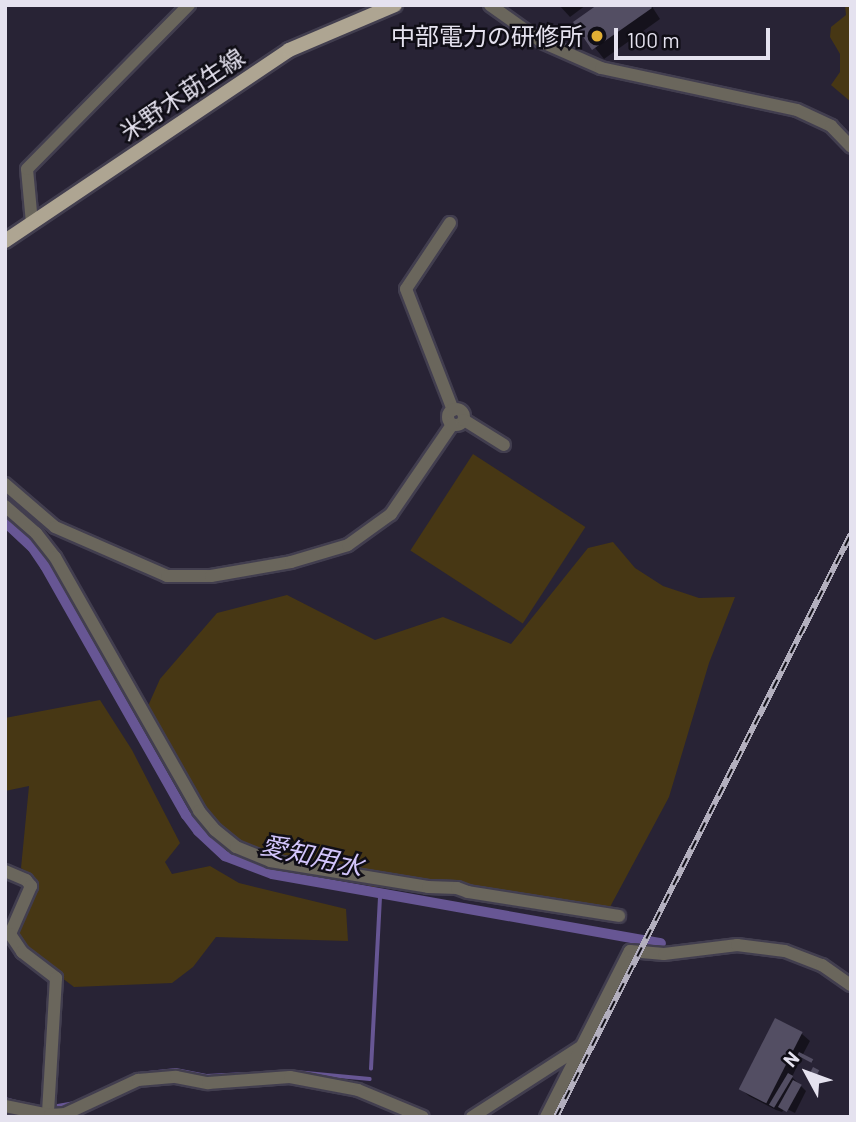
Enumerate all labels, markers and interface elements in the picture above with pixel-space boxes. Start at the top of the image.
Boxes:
scale bar [618,14,774,58]
place label: 中部電力の研修所 [391,22,583,50]
text: 100 m [627,27,680,52]
marker: 中部電力の研修所 [589,28,605,44]
street label: 米野木莇生線 [114,42,250,146]
water label: 愛知用水 [258,828,366,882]
north arrow [772,1038,842,1108]
text: N [778,1047,804,1071]

